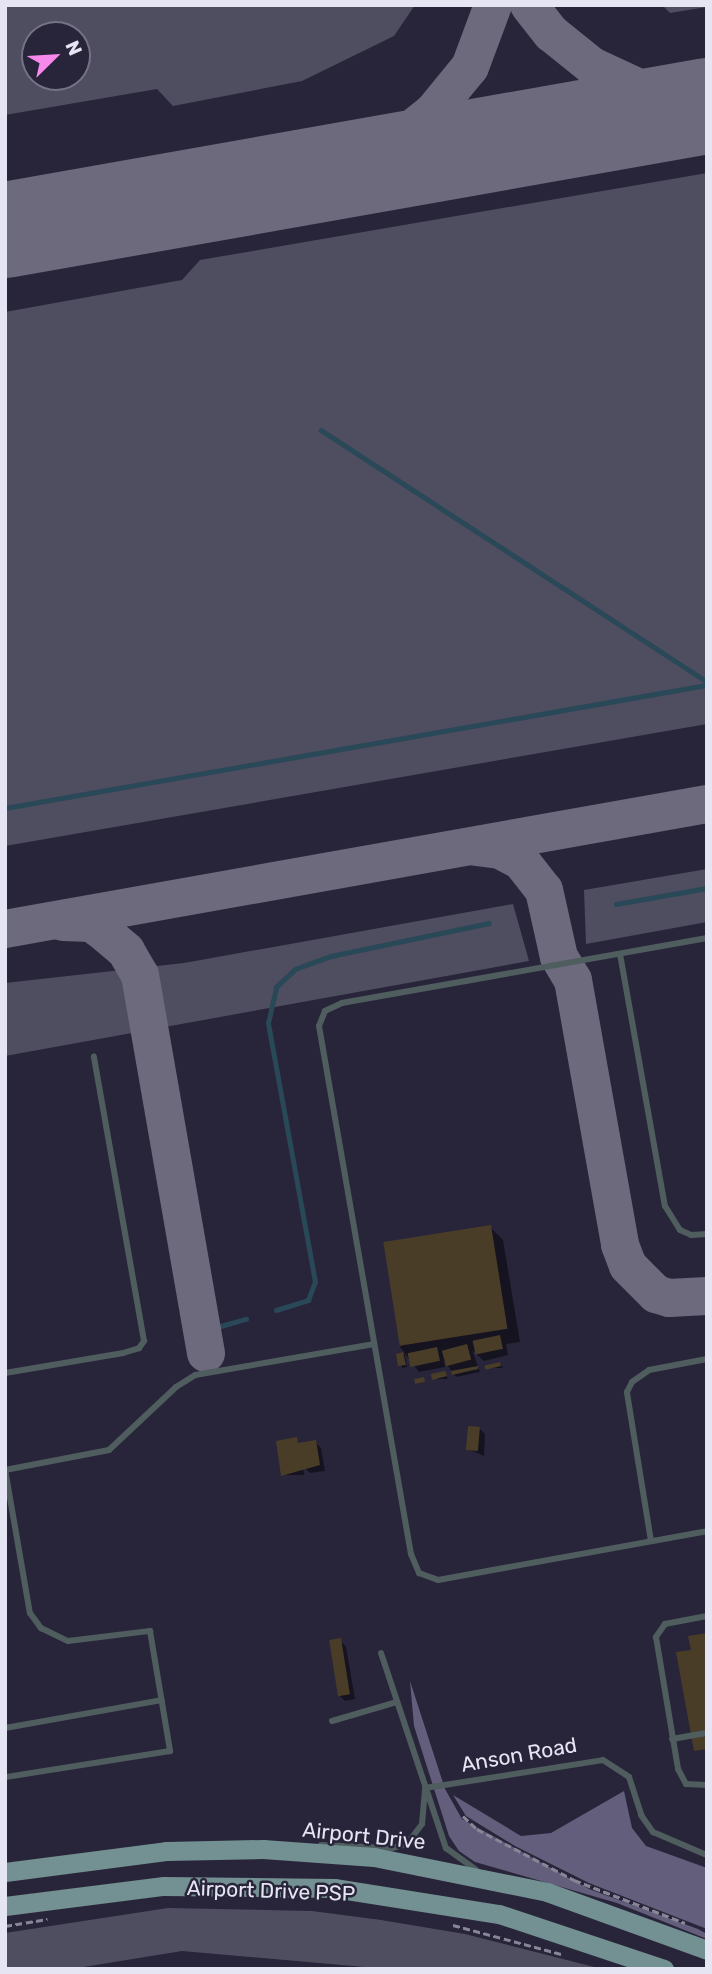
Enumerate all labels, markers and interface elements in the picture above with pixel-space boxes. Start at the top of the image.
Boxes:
north arrow [21,21,91,91]
text: N [61,37,87,59]
street label: Anson Road [459,1732,579,1778]
street label: Airport Drive [301,1817,427,1855]
street label: Airport Drive PSP [186,1875,356,1907]

